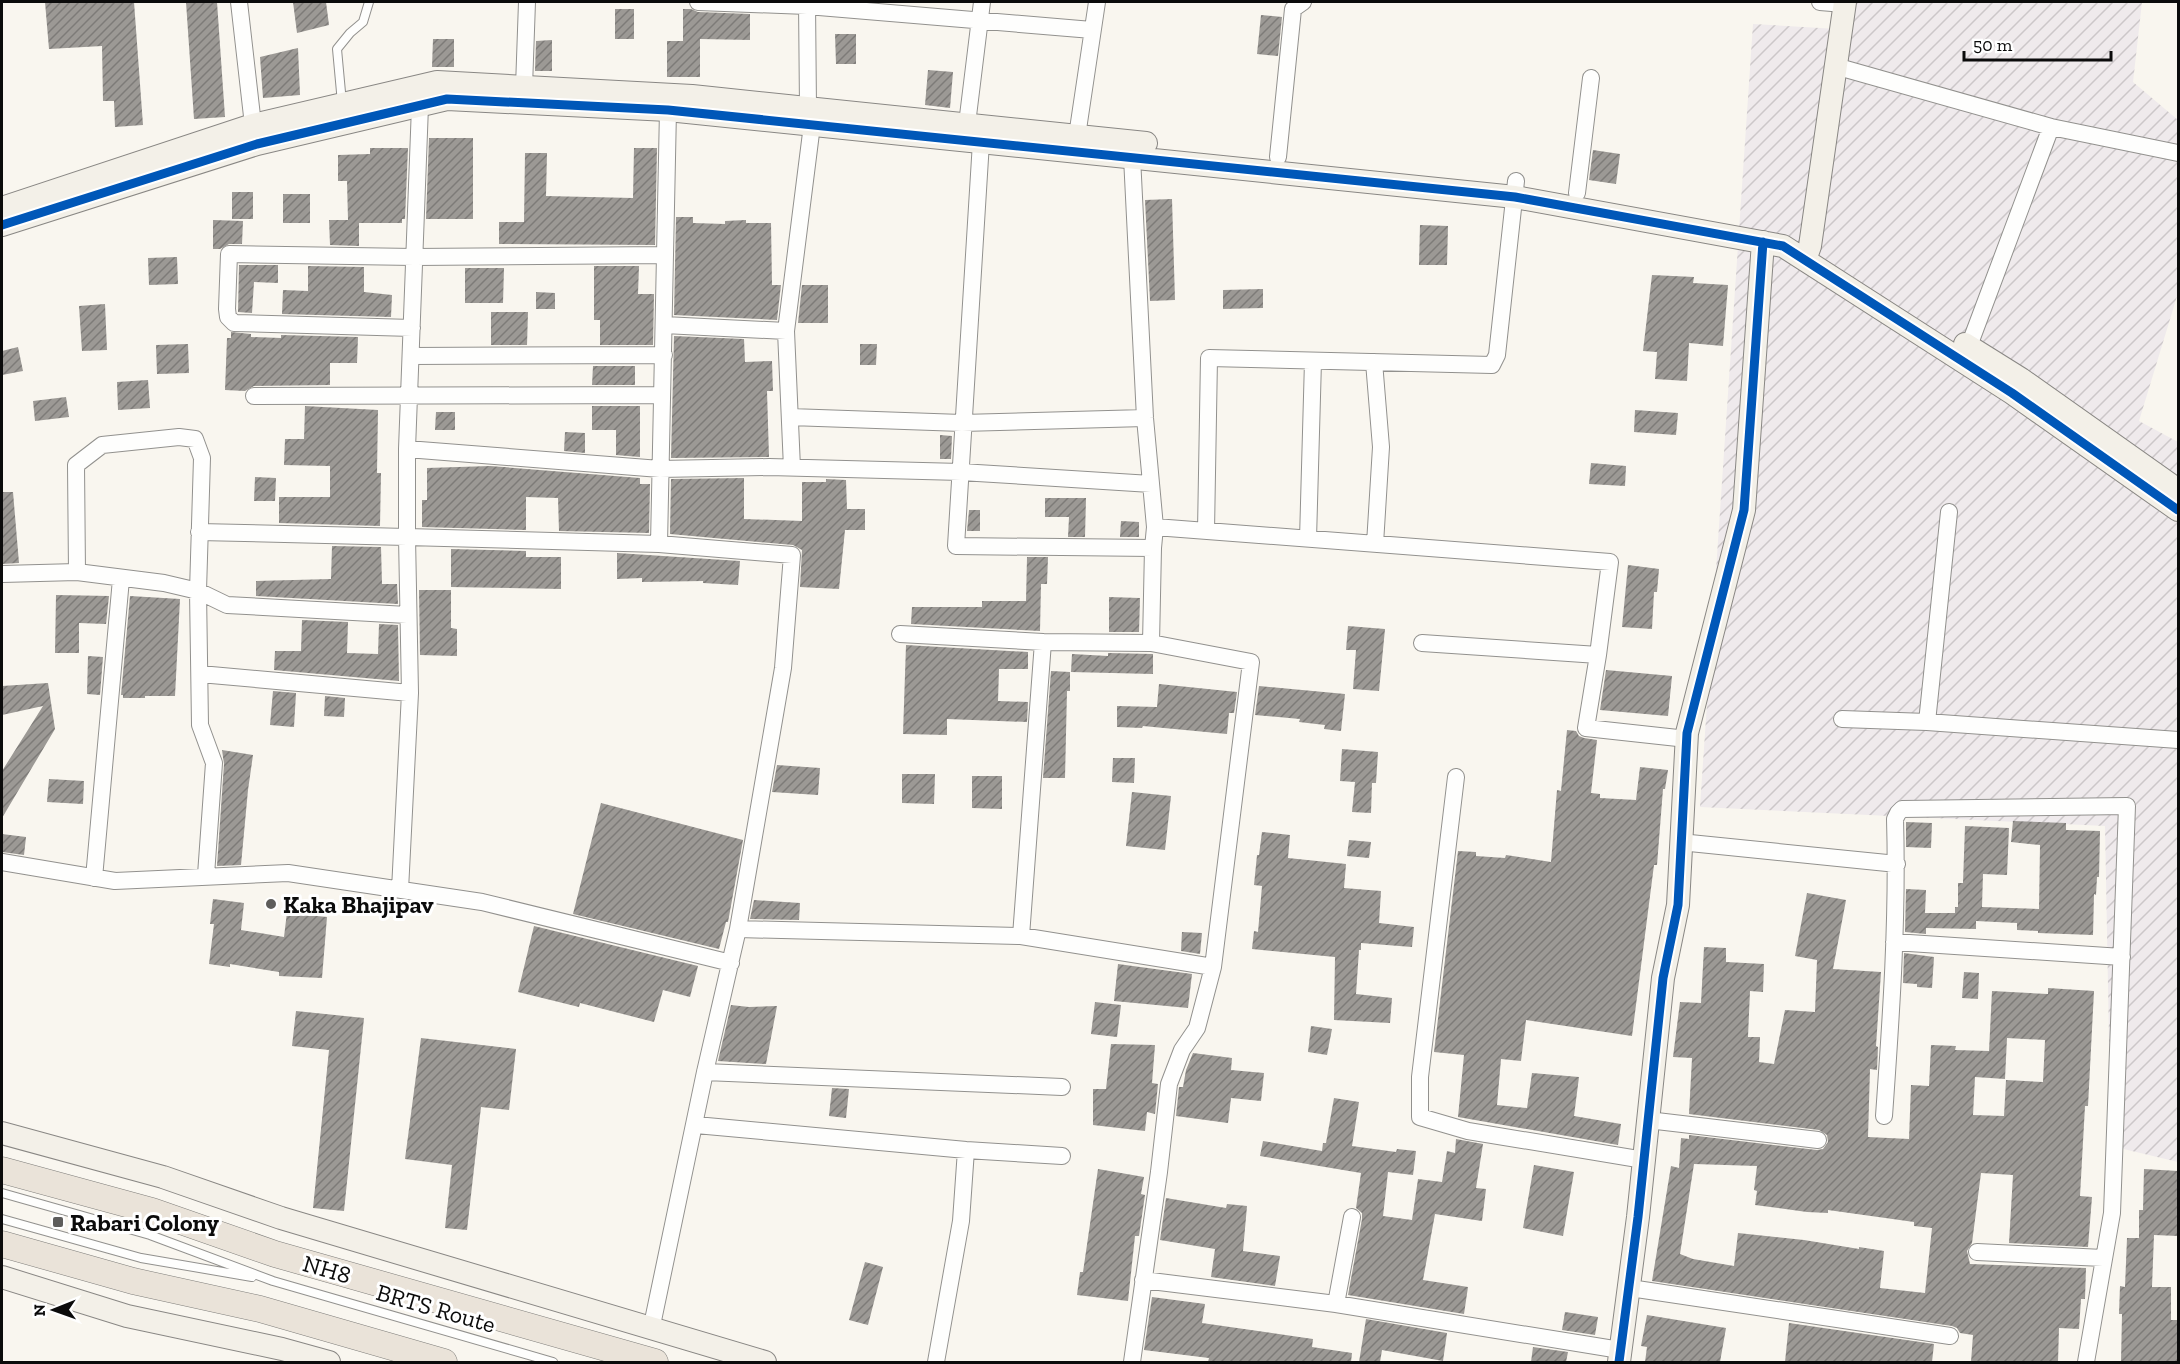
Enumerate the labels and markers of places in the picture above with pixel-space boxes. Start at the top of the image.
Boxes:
place label: Kaka Bhajipav [283,890,434,919]
marker: Kaka Bhajipav [264,897,278,911]
place label: Rabari Colony [70,1208,219,1237]
marker: Rabari Colony [51,1215,65,1229]

